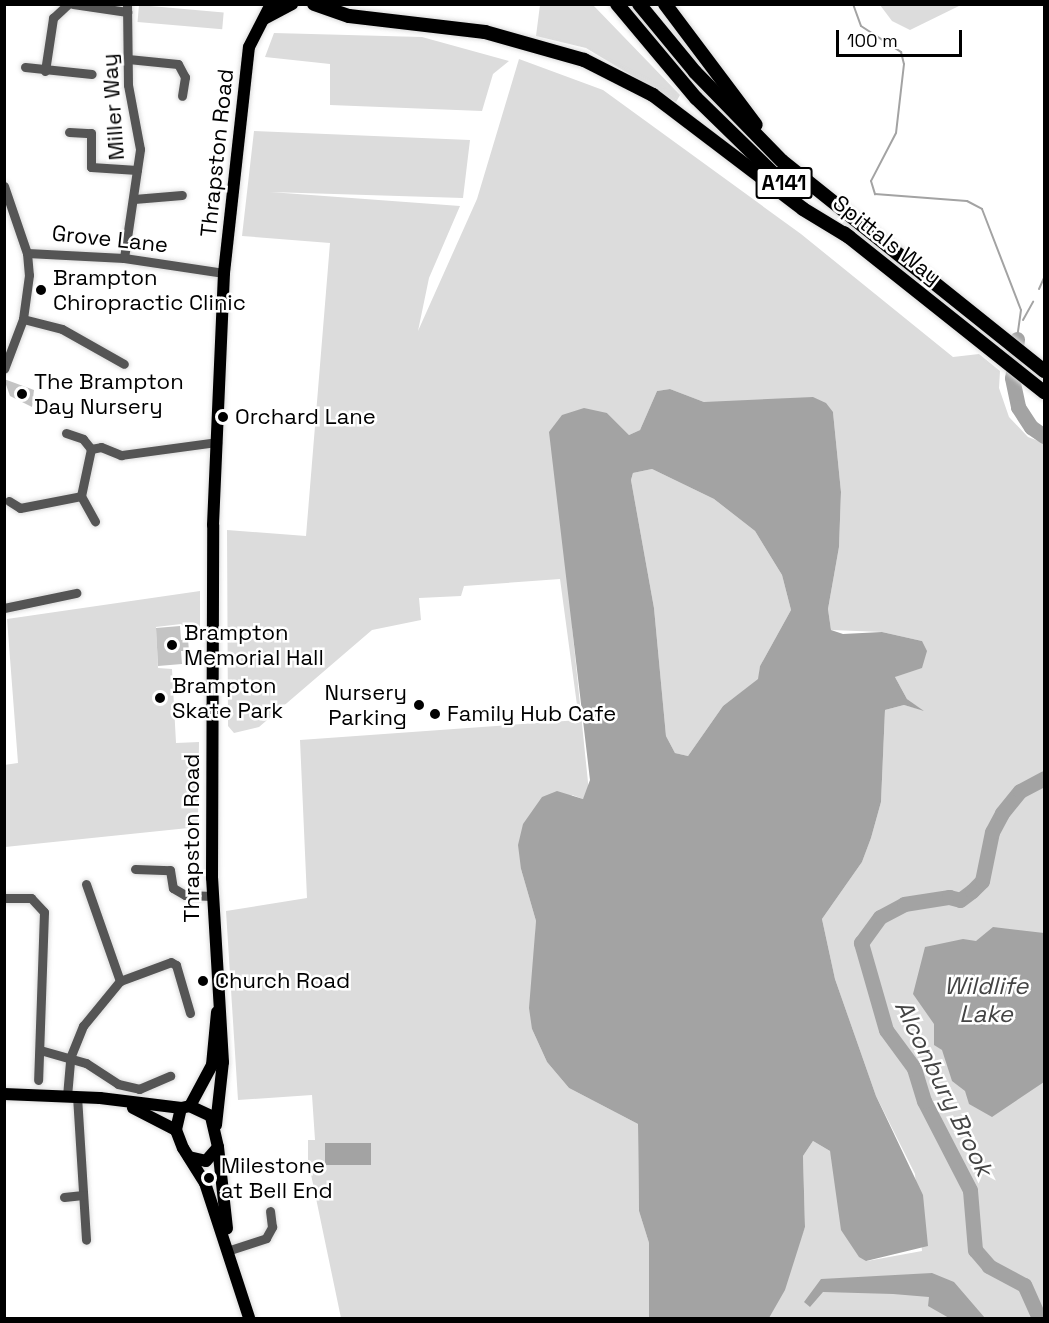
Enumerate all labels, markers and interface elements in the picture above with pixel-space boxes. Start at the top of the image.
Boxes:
scale bar [839,18,965,56]
text: 100 m [847,29,898,52]
street label: Miller Way [96,53,130,161]
street label: Thrapston Road [195,68,239,238]
road number: A141 [756,165,812,201]
street label: Spittals Way [827,189,947,291]
street label: Grove Lane [51,220,169,258]
place label: Brampton Chiropractic Clinic [53,264,246,316]
marker: Brampton Chiropractic Clinic [34,283,48,297]
place label: The Brampton Day Nursery [34,368,184,420]
marker: The Brampton Day Nursery [15,387,29,401]
place label: Orchard Lane [235,404,376,430]
marker: Orchard Lane [216,410,230,424]
place label: Brampton Memorial Hall [184,619,324,670]
marker: Brampton Memorial Hall [165,638,179,652]
place label: Brampton Skate Park [172,672,283,724]
place label: Nursery Parking [324,679,407,730]
marker: Brampton Skate Park [153,691,167,705]
marker: Nursery Parking [412,698,426,712]
place label: Family Hub Cafe [447,701,616,727]
marker: Family Hub Cafe [428,707,442,721]
street label: Thrapston Road [179,754,205,922]
place label: Church Road [215,968,350,994]
water label: Wildlife Lake [944,972,1028,1028]
marker: Church Road [196,974,210,988]
water label: Alconbury Brook [889,995,999,1181]
place label: Milestone at Bell End [221,1152,333,1204]
marker: Milestone at Bell End [202,1171,216,1185]

